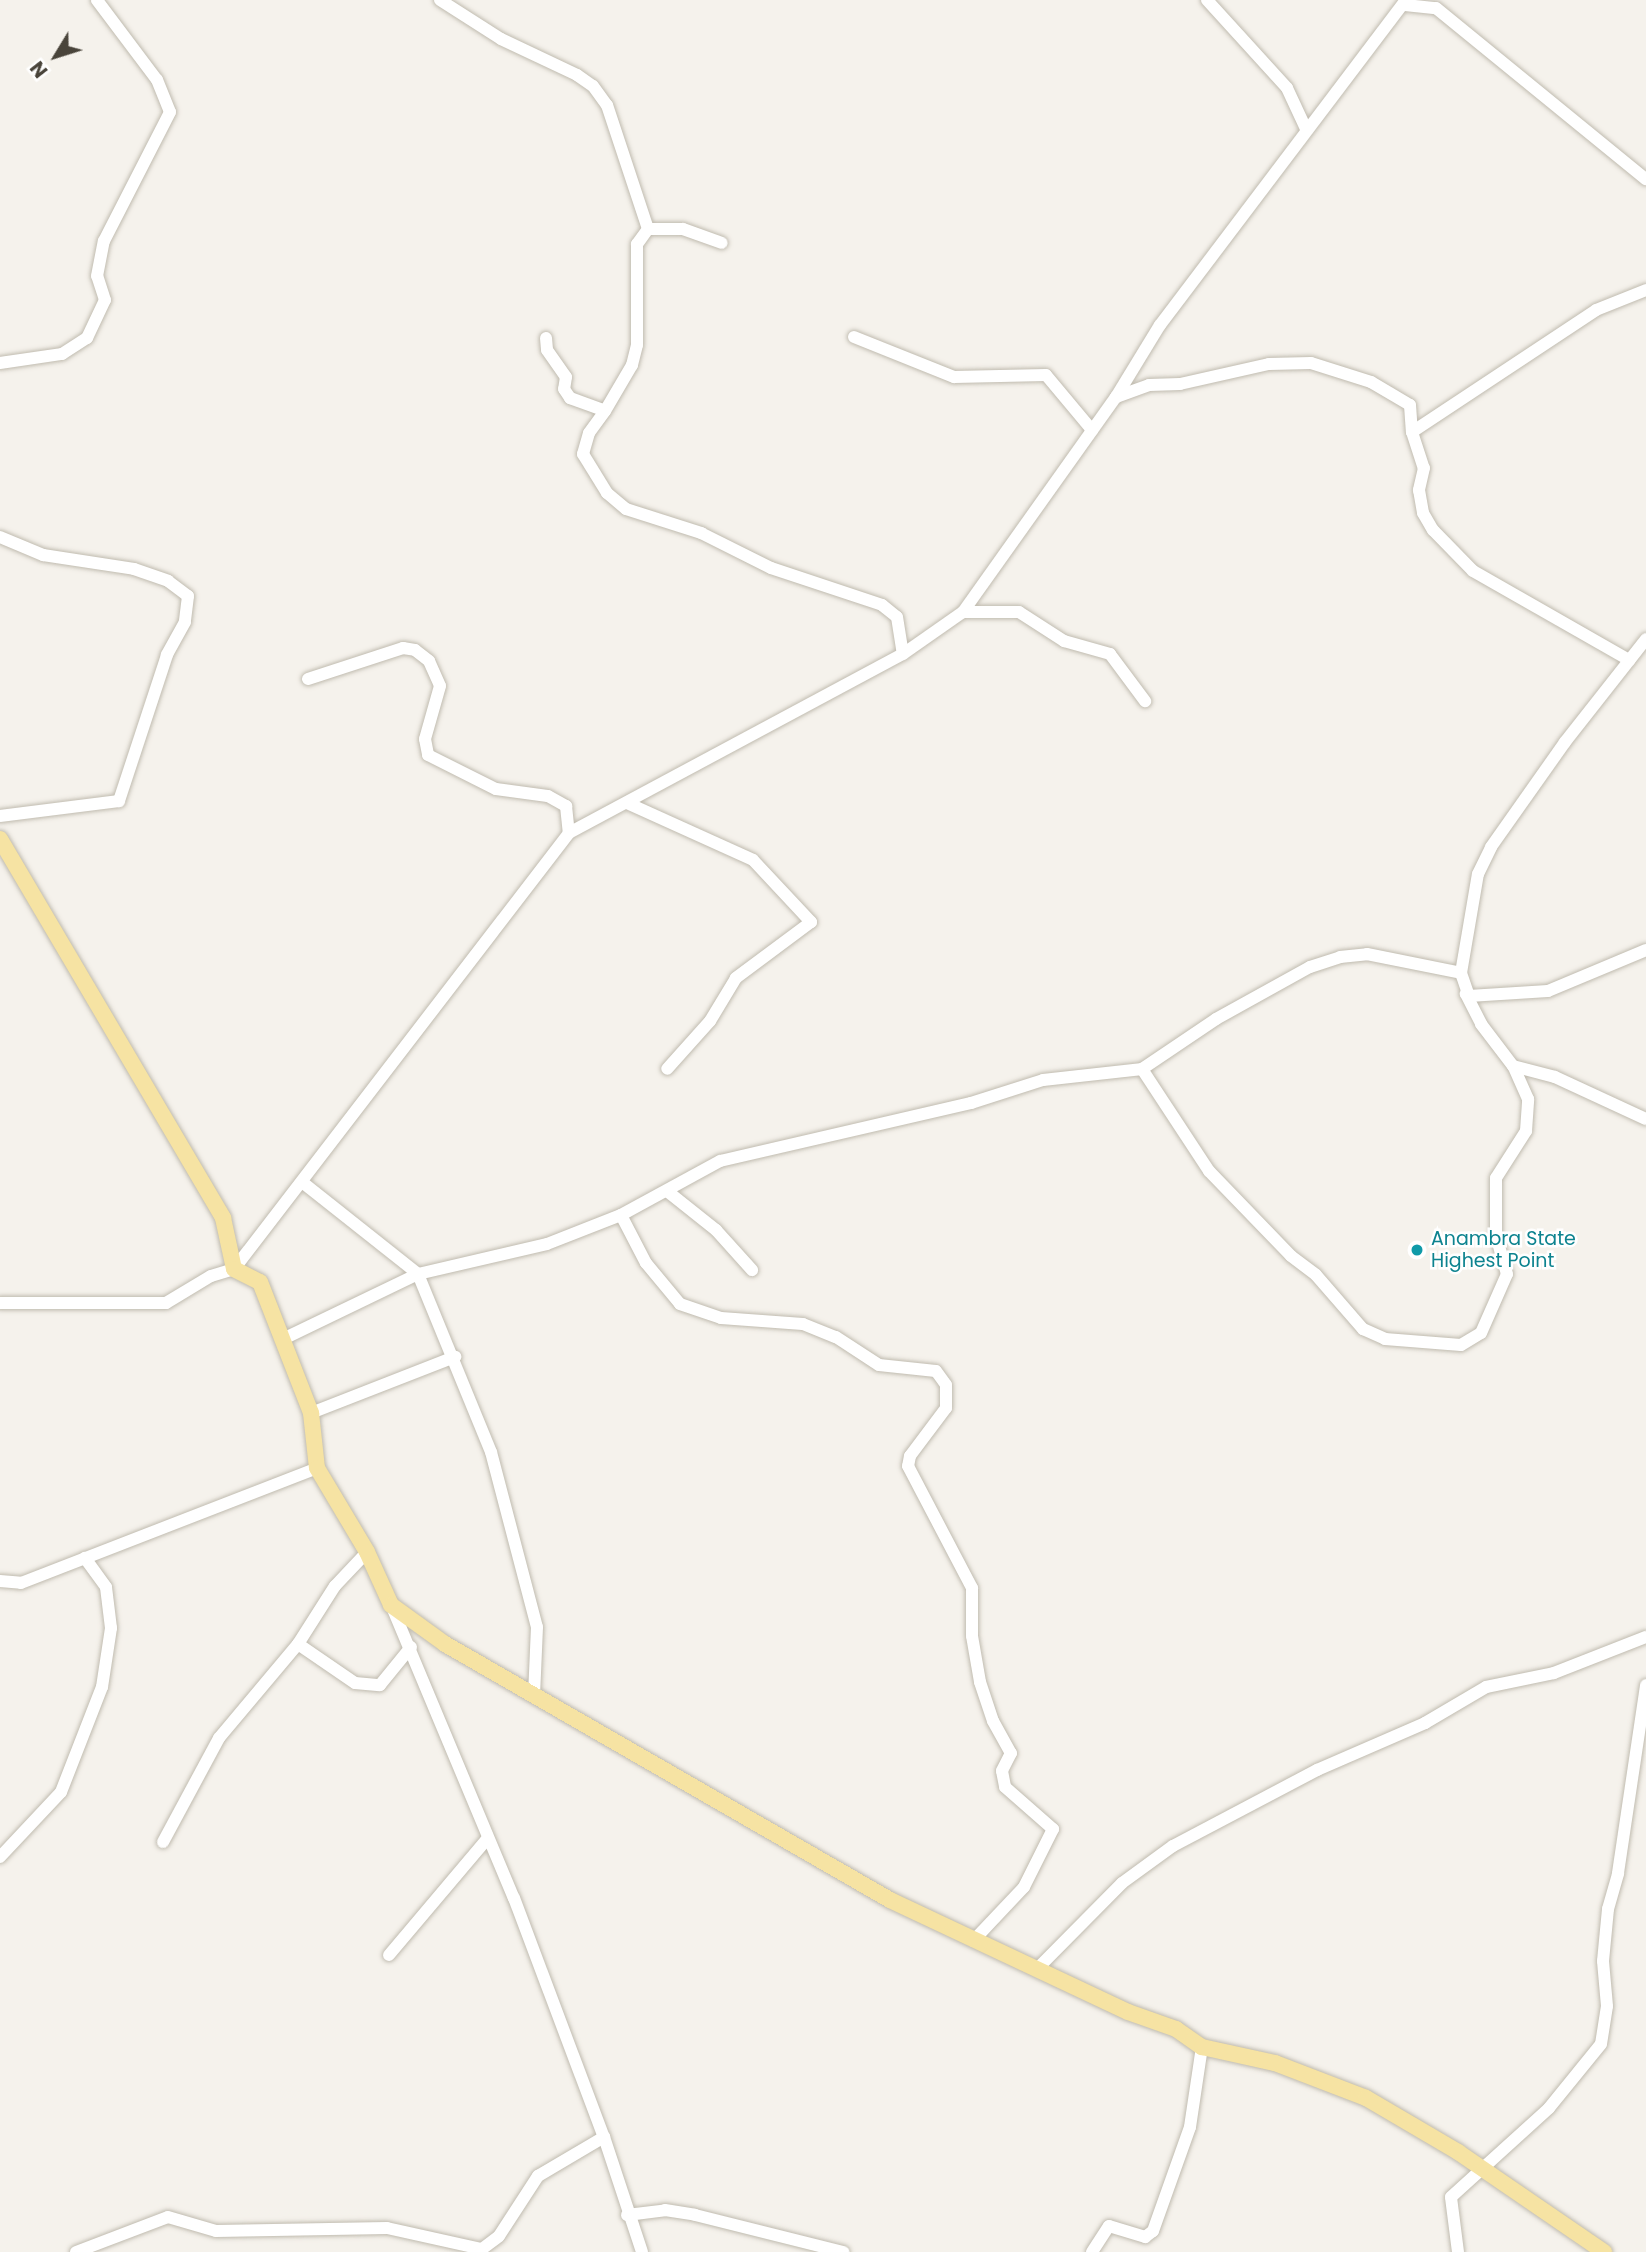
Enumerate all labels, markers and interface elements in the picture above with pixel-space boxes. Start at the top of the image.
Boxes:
north arrow [21,21,91,91]
text: N [24,55,54,83]
place label: Anambra State Highest Point [1431,1228,1576,1272]
marker: Anambra State Highest Point [1409,1242,1425,1258]

